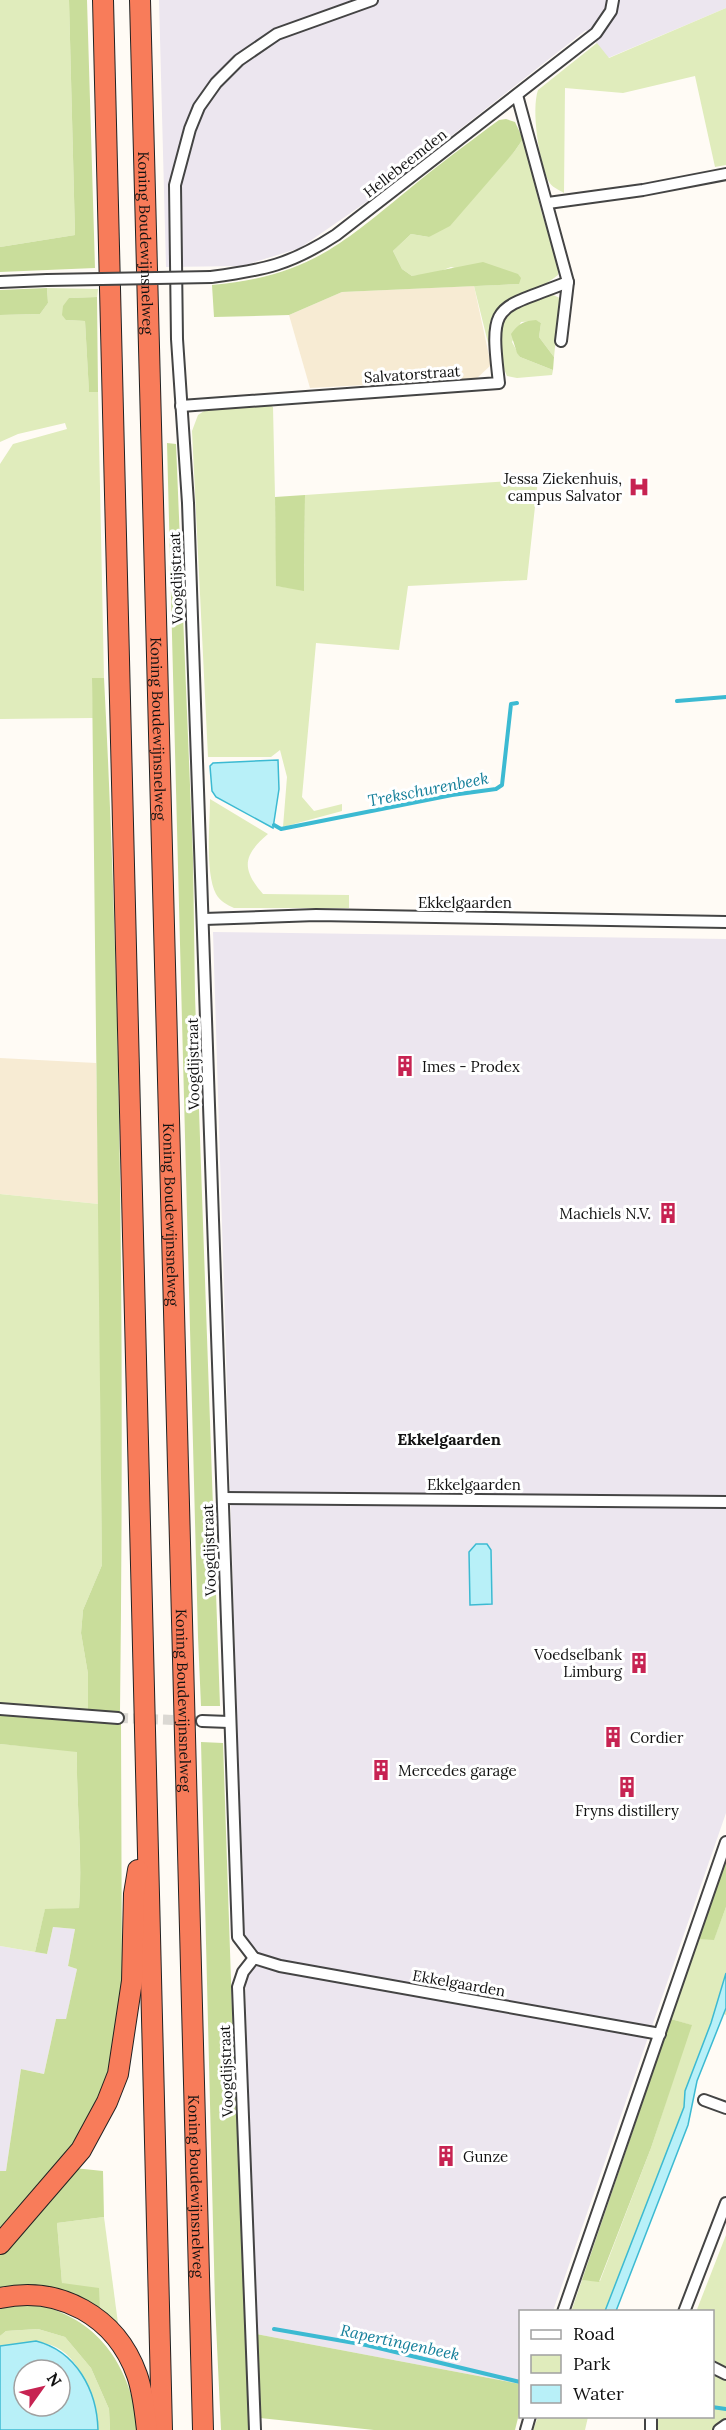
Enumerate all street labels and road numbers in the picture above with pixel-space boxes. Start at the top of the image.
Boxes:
street label: Hellebeemden [360,125,450,201]
street label: Koning Boudewijnsnelweg [134,151,158,336]
street label: Salvatorstraat [363,361,461,387]
street label: Voogdijstraat [165,531,187,626]
street label: Koning Boudewijnsnelweg [147,637,171,821]
street label: Ekkelgaarden [418,893,512,912]
street label: Voogdijstraat [183,1017,203,1111]
street label: Koning Boudewijnsnelweg [160,1123,183,1307]
street label: Ekkelgaarden [427,1475,521,1494]
street label: Voogdijstraat [198,1503,220,1598]
street label: Koning Boudewijnsnelweg [172,1609,196,1793]
street label: Ekkelgaarden [411,1965,507,2001]
street label: Voogdijstraat [215,2024,237,2119]
street label: Koning Boudewijnsnelweg [185,2094,209,2279]

